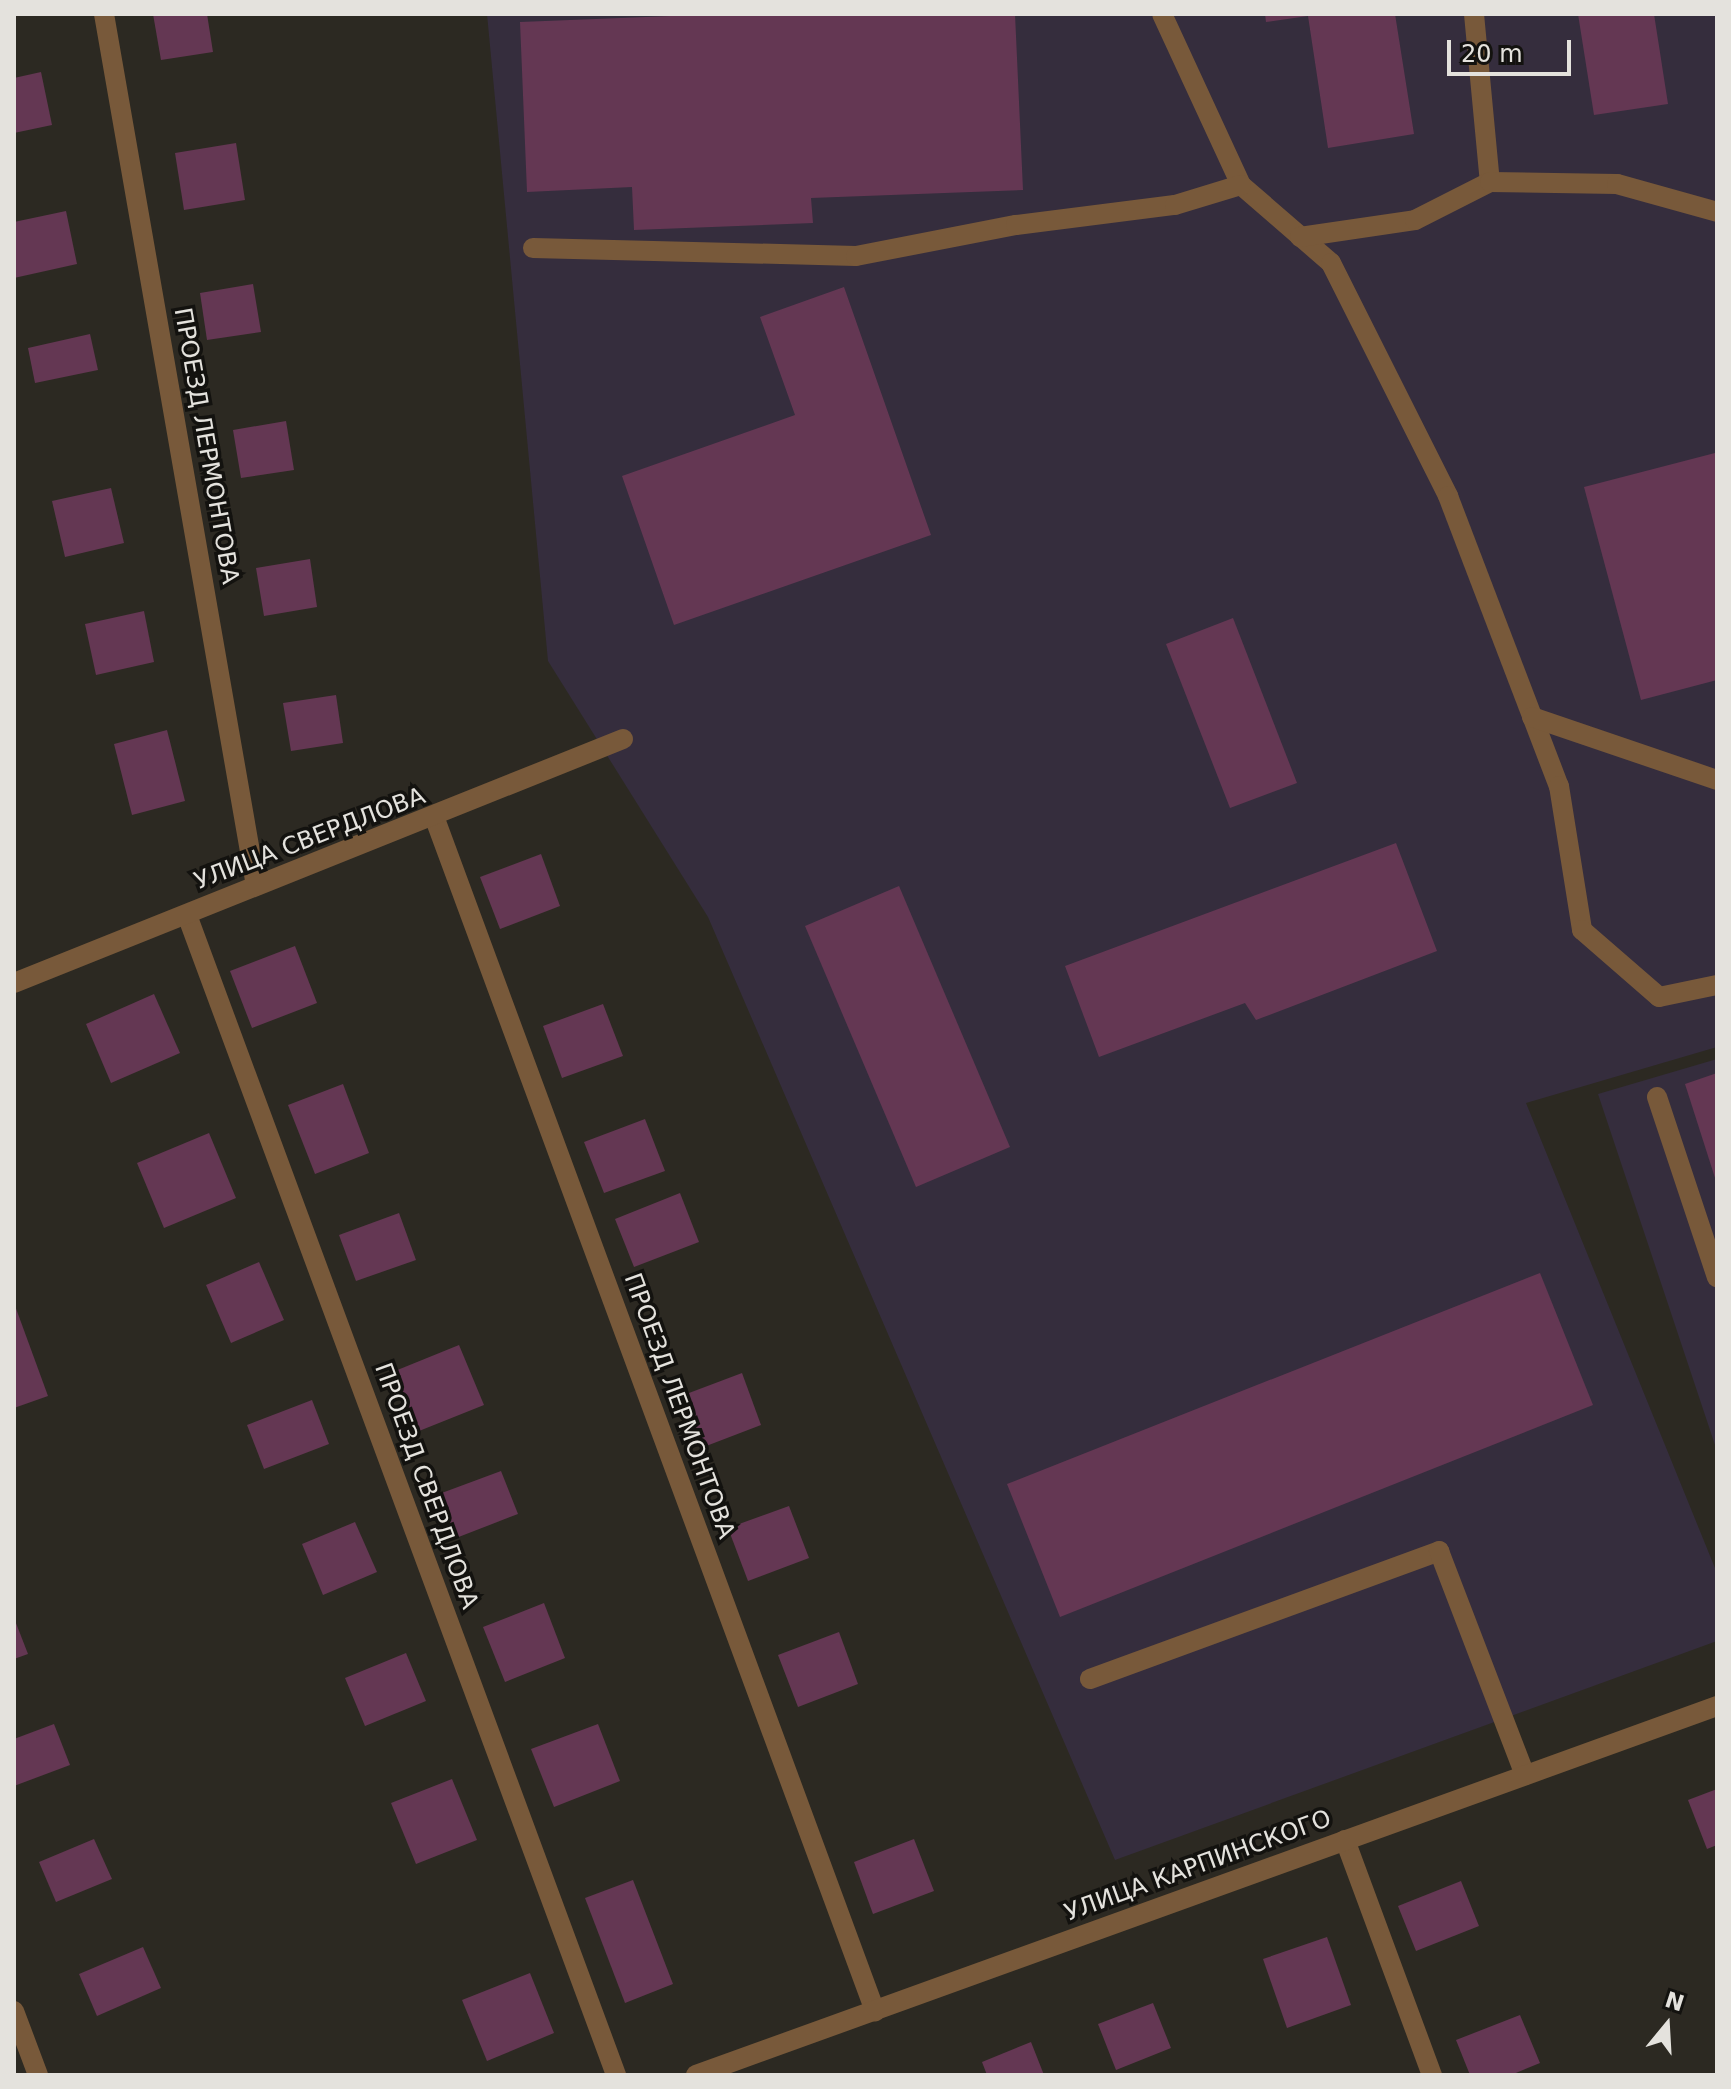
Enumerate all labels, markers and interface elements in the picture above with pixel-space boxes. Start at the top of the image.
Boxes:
scale bar [1451,24,1575,74]
text: 20 m [1461,40,1523,68]
street label: ПРОЕЗД ЛЕРМОНТОВА [167,306,245,586]
street label: УЛИЦА СВЕРДЛОВА [191,782,429,896]
street label: ПРОЕЗД ЛЕРМОНТОВА [618,1269,740,1543]
street label: ПРОЕЗД СВЕРДЛОВА [368,1359,484,1613]
street label: УЛИЦА КАРПИНСКОГО [1061,1804,1335,1928]
north arrow [1627,1985,1707,2065]
text: N [1662,1987,1687,2016]

